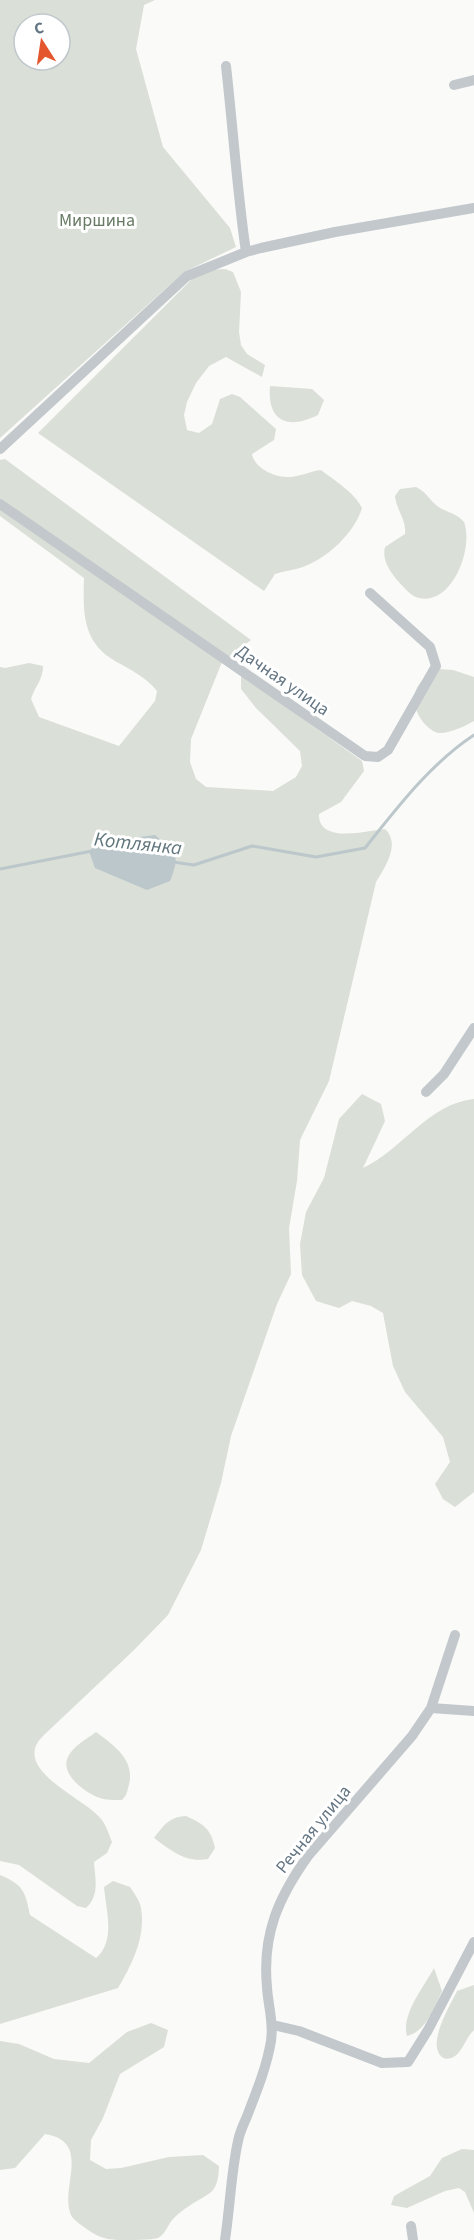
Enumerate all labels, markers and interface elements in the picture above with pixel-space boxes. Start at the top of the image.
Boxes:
north arrow [12,12,72,72]
text: С [32,17,46,40]
park label: Миршина [59,208,135,233]
street label: Дачная улица [231,639,335,722]
water label: Котлянка [93,825,183,863]
street label: Речная улица [270,1780,357,1879]

